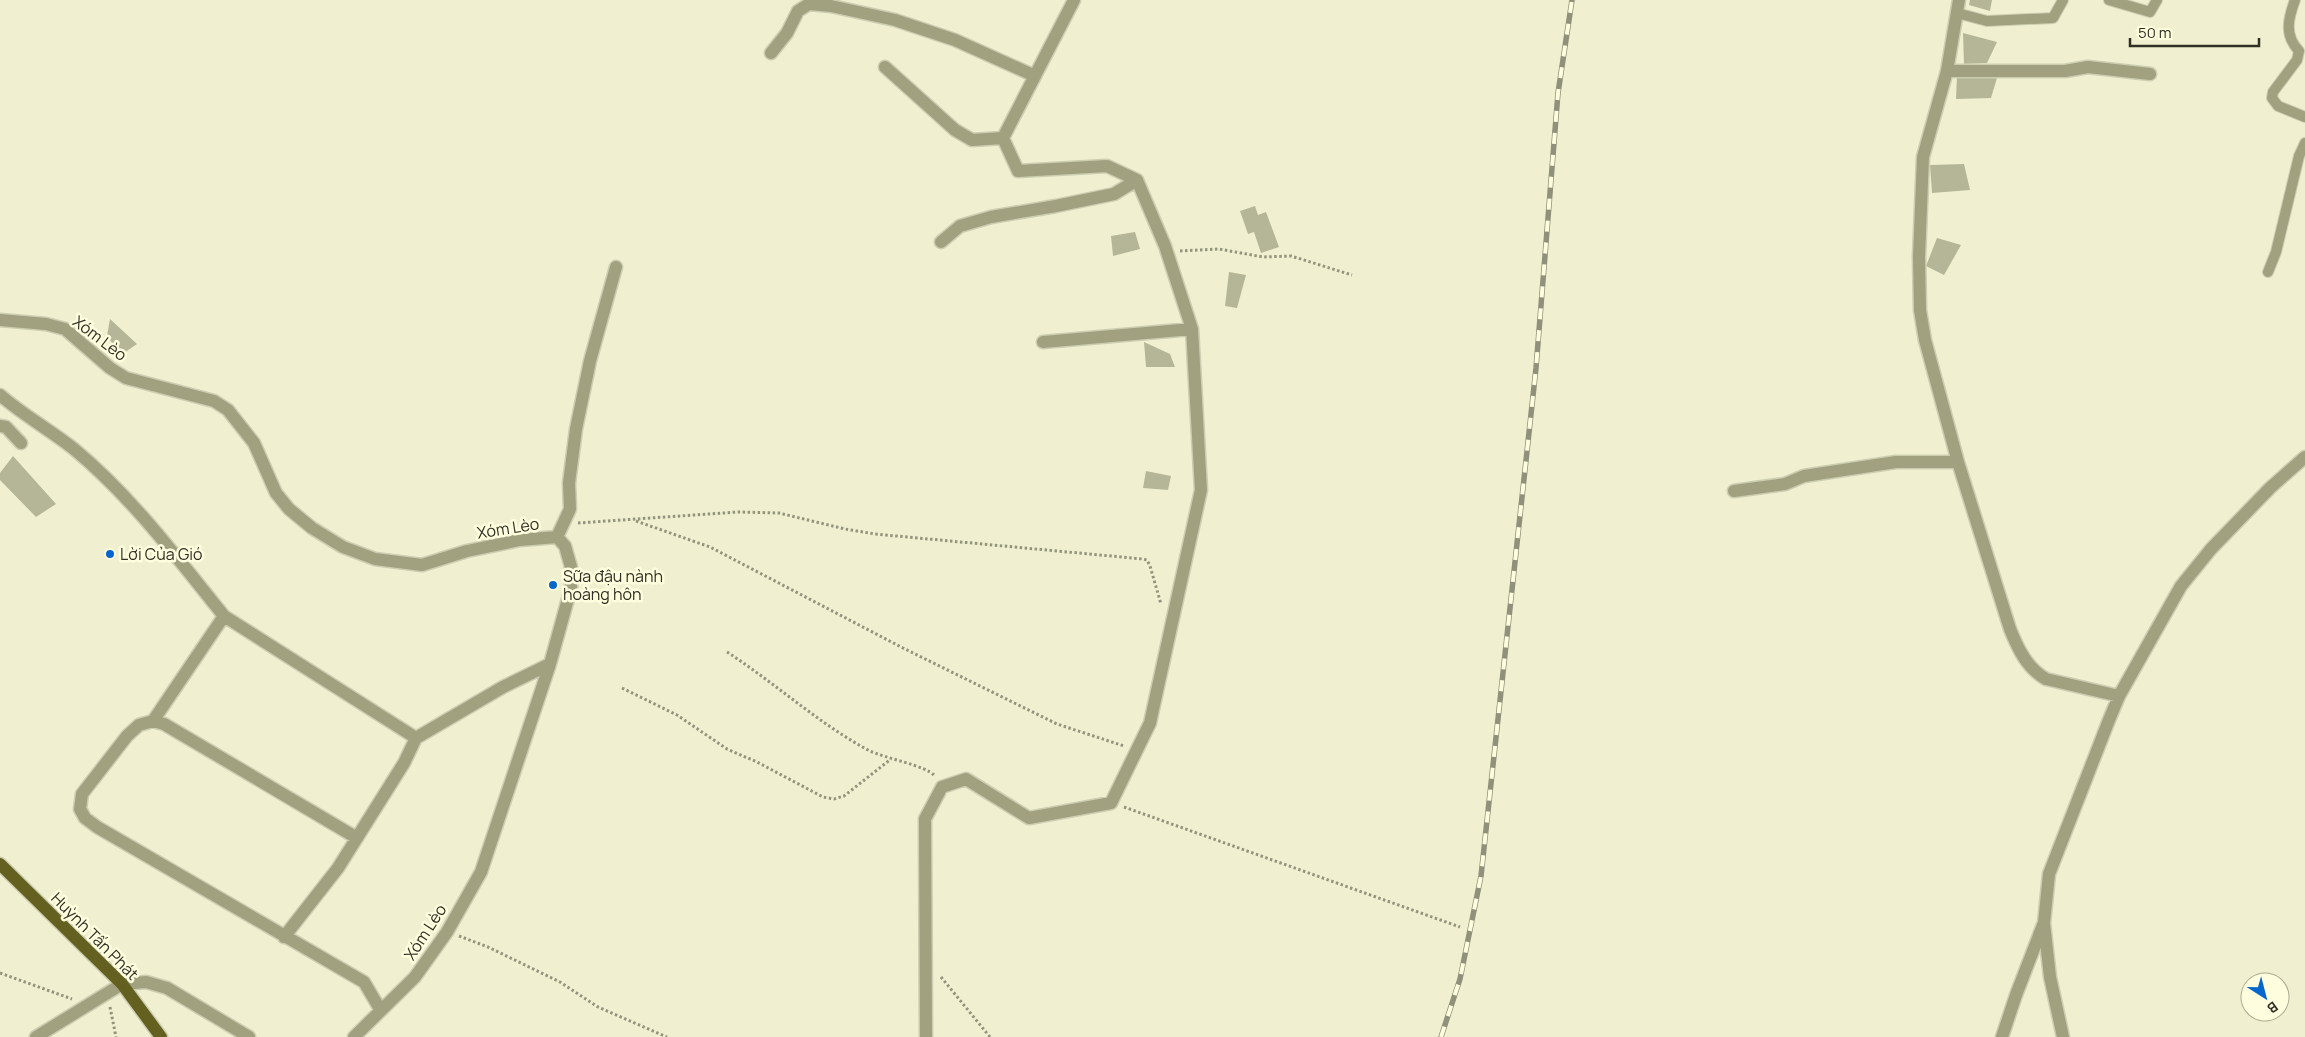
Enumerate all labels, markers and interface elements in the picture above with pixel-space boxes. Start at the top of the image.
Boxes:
scale bar [2130,15,2259,47]
text: 50 m [2138,22,2172,43]
street label: Xóm Lèo [68,310,132,366]
street label: Xóm Lèo [475,512,541,544]
place label: Lời Của Gió [120,543,202,565]
marker: Lời Của Gió [104,548,116,560]
place label: Sữa đậu nành hoàng hôn [563,565,663,605]
marker: Sữa đậu nành hoàng hôn [547,579,559,591]
street label: Huỳnh Tấn Phát [46,887,144,985]
street label: Xóm Lèo [399,900,451,964]
north arrow [2240,972,2290,1022]
text: B [2264,998,2282,1018]

